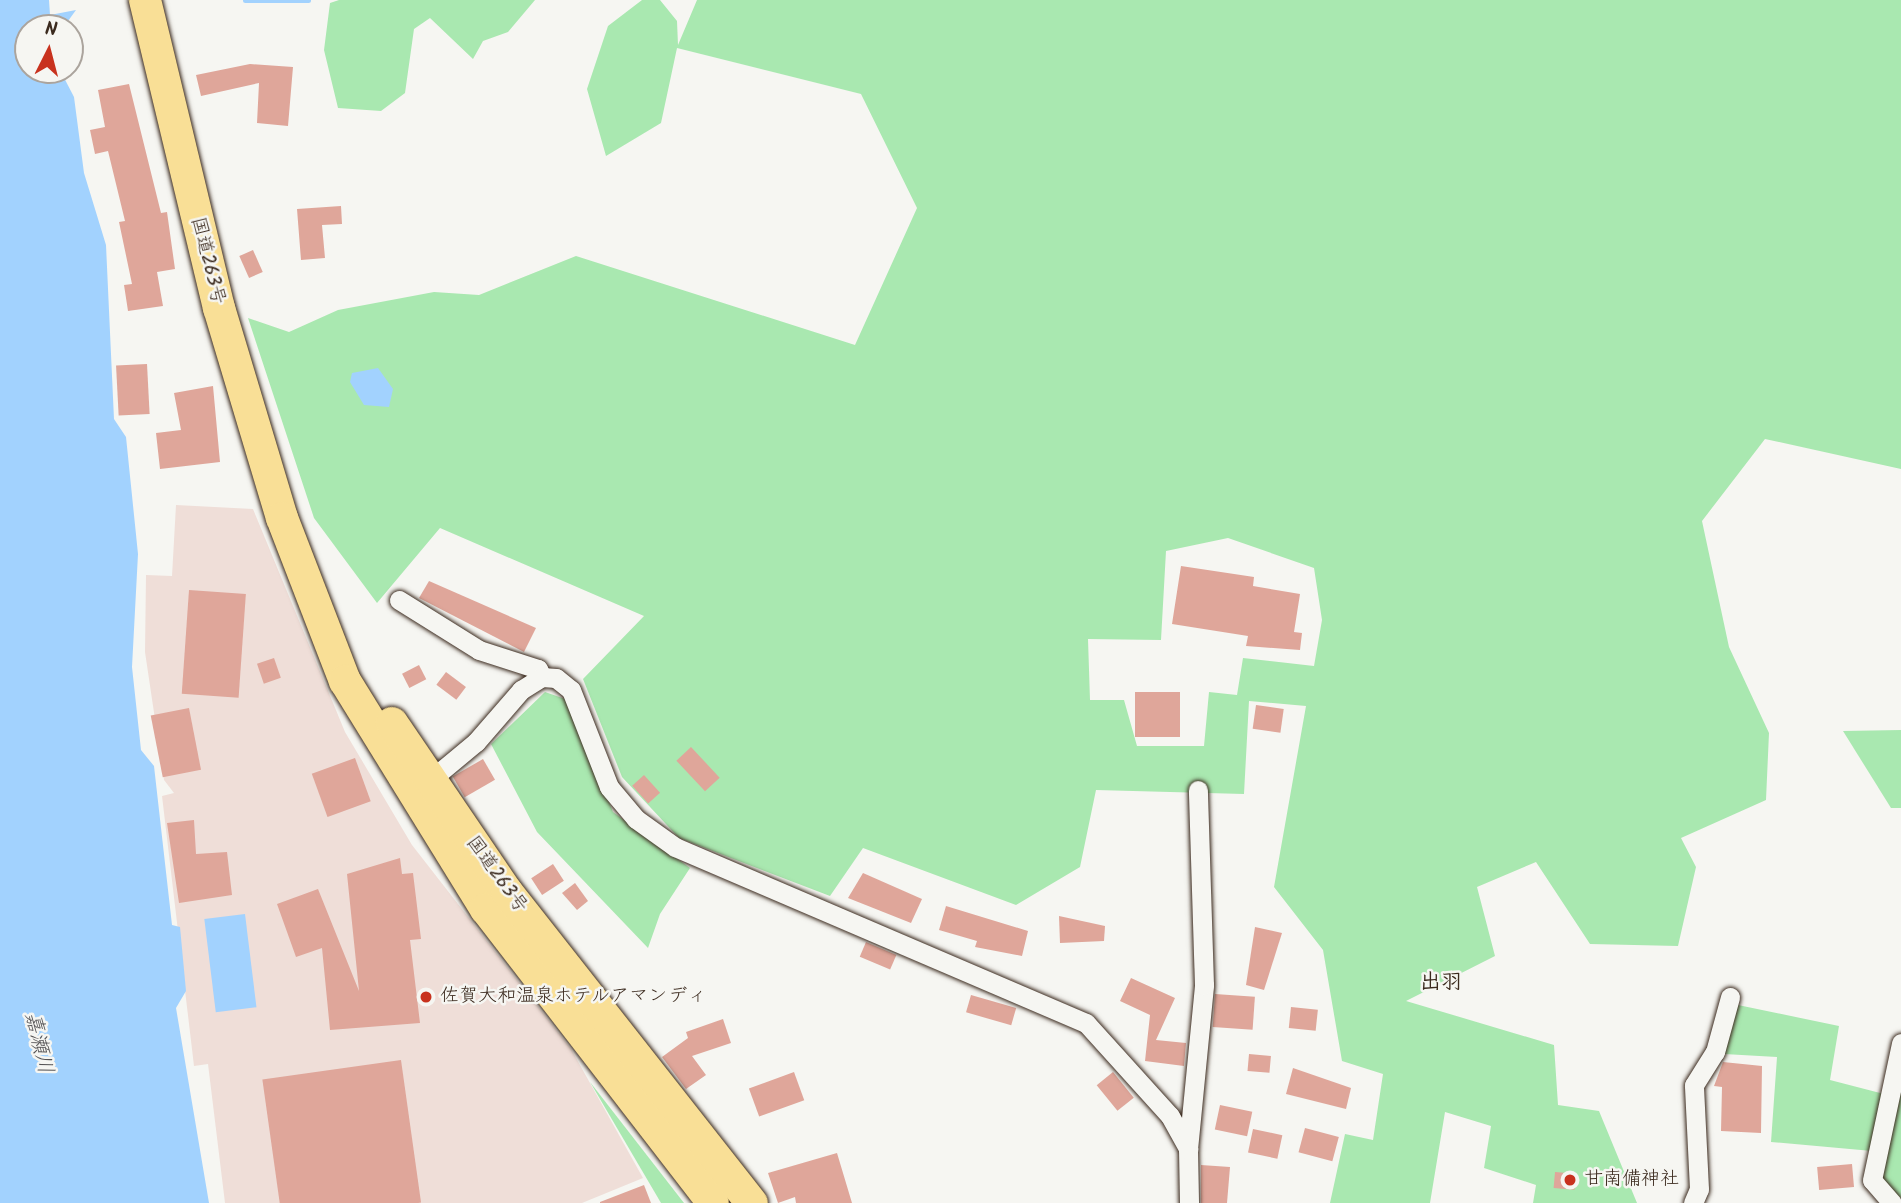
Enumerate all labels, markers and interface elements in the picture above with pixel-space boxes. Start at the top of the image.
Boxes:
north arrow [14,14,84,84]
text: N [43,15,59,46]
street label: 国道263号 [185,215,229,307]
street label: 国道263号 [460,832,532,918]
district label: 出羽 [1420,970,1462,996]
place label: 佐賀大和温泉ホテルアマンディ [440,986,706,1008]
marker: 佐賀大和温泉ホテルアマンディ [418,989,434,1005]
water label: 嘉瀬川 [19,1009,57,1077]
place label: 甘南備神社 [1584,1169,1679,1191]
marker: 甘南備神社 [1562,1172,1578,1188]

